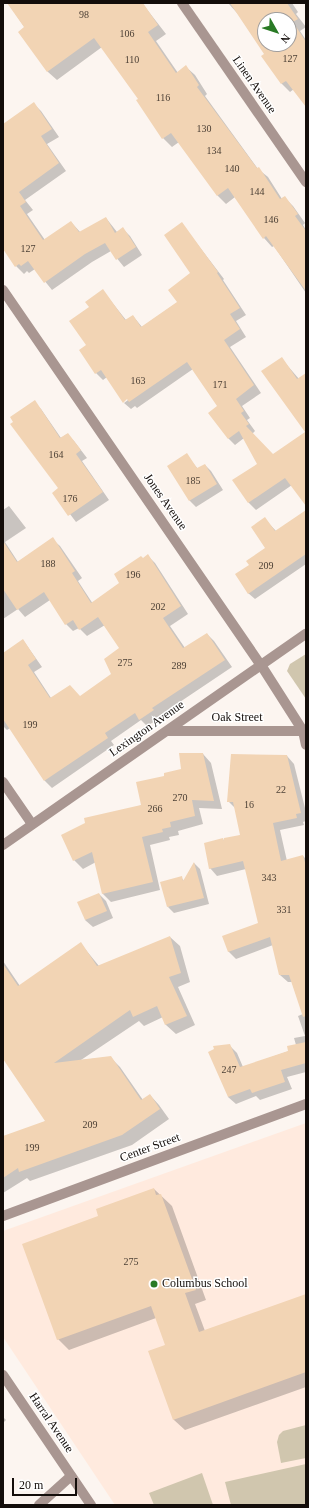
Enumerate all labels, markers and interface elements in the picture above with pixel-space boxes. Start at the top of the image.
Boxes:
house number: 98 [79,9,89,21]
north arrow [257,12,297,52]
house number: 106 [120,28,134,40]
text: N [278,32,293,46]
street label: Linen Avenue [229,53,279,117]
house number: 127 [282,53,298,65]
house number: 110 [125,54,139,66]
house number: 116 [156,92,170,104]
house number: 130 [196,123,212,135]
house number: 134 [206,145,222,157]
house number: 140 [224,163,240,175]
house number: 144 [250,186,264,198]
house number: 146 [264,214,278,226]
house number: 127 [20,243,36,255]
house number: 163 [130,375,146,387]
house number: 171 [212,379,228,391]
house number: 164 [48,449,64,461]
street label: Jones Avenue [140,471,190,533]
house number: 185 [186,475,200,487]
house number: 176 [62,493,78,505]
house number: 188 [40,558,56,570]
house number: 209 [258,560,274,572]
house number: 196 [126,569,140,581]
house number: 202 [150,601,166,613]
house number: 275 [118,657,132,669]
house number: 289 [172,660,186,672]
street label: Lexington Avenue [107,698,187,760]
street label: Oak Street [212,711,262,725]
house number: 199 [22,719,38,731]
house number: 22 [276,784,286,796]
house number: 270 [172,792,188,804]
house number: 16 [244,799,254,811]
house number: 266 [148,803,162,815]
house number: 343 [262,872,276,884]
house number: 331 [276,904,292,916]
house number: 247 [222,1064,236,1076]
house number: 209 [82,1119,98,1131]
street label: Center Street [118,1130,182,1166]
house number: 199 [24,1142,40,1154]
house number: 275 [124,1256,138,1268]
place label: Columbus School [162,1277,248,1291]
marker: Columbus School [149,1279,159,1289]
street label: Harral Avenue [25,1390,77,1456]
scale bar [14,1470,79,1496]
text: 20 m [19,1478,43,1492]

